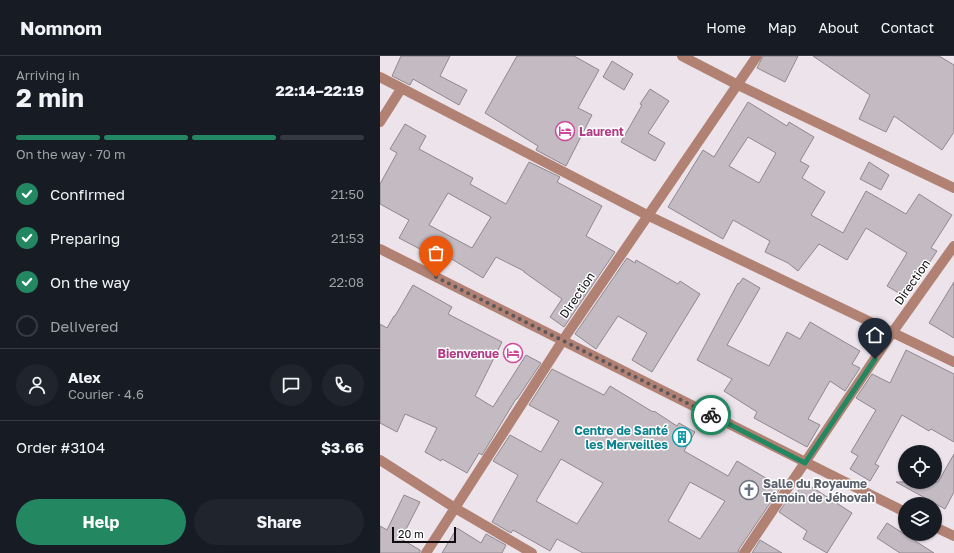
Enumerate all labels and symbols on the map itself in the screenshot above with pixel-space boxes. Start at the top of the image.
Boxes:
hotel icon: Laurent [554,120,576,142]
place label: Laurent [579,124,624,139]
pin [419,236,453,277]
street label: Direction [891,256,933,308]
street label: Direction [556,269,598,321]
pin [858,318,892,359]
hotel icon: Bienvenue [502,342,524,364]
place label: Bienvenue [438,346,499,361]
courier [691,395,731,435]
place label: Centre de Santé les Merveilles [574,423,668,452]
building icon: Centre de Santé les Merveilles [671,426,693,448]
place label: Salle du Royaume Témoin de Jéhovah [763,476,875,505]
church icon: Salle du Royaume Témoin de Jéhovah [738,479,760,501]
scale bar [392,525,456,544]

